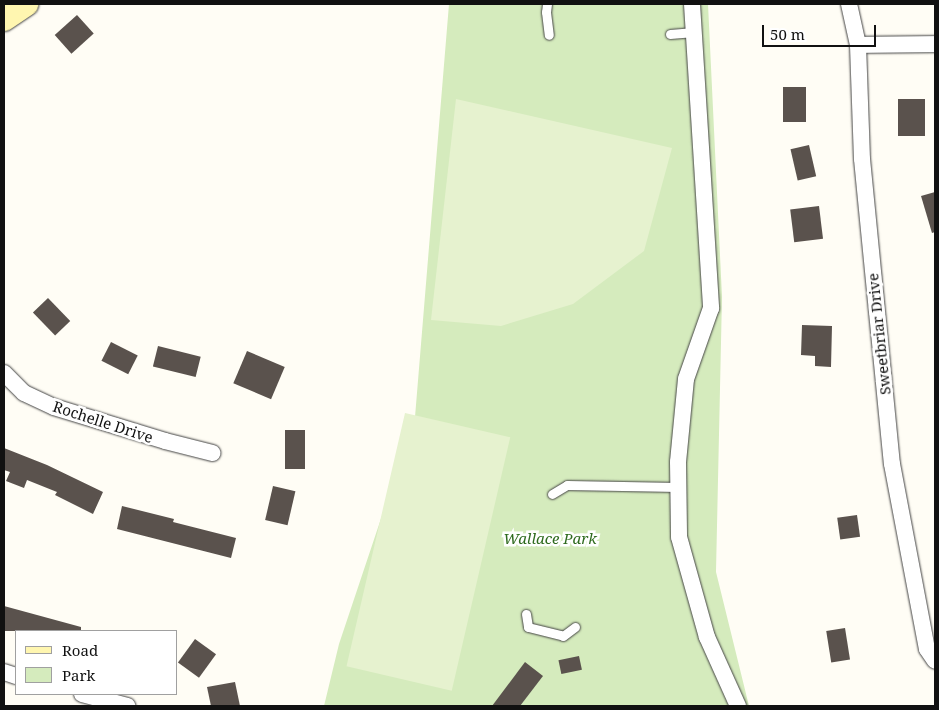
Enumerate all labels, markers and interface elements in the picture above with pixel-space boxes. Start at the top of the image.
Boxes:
scale bar [764,15,878,47]
text: 50 m [770,24,805,44]
street label: Sweetbriar Drive [864,272,894,396]
street label: Rochelle Drive [51,397,155,447]
park label: Wallace Park [503,530,597,548]
legend [15,630,178,695]
text: Road [62,640,98,660]
text: Park [62,665,95,685]

